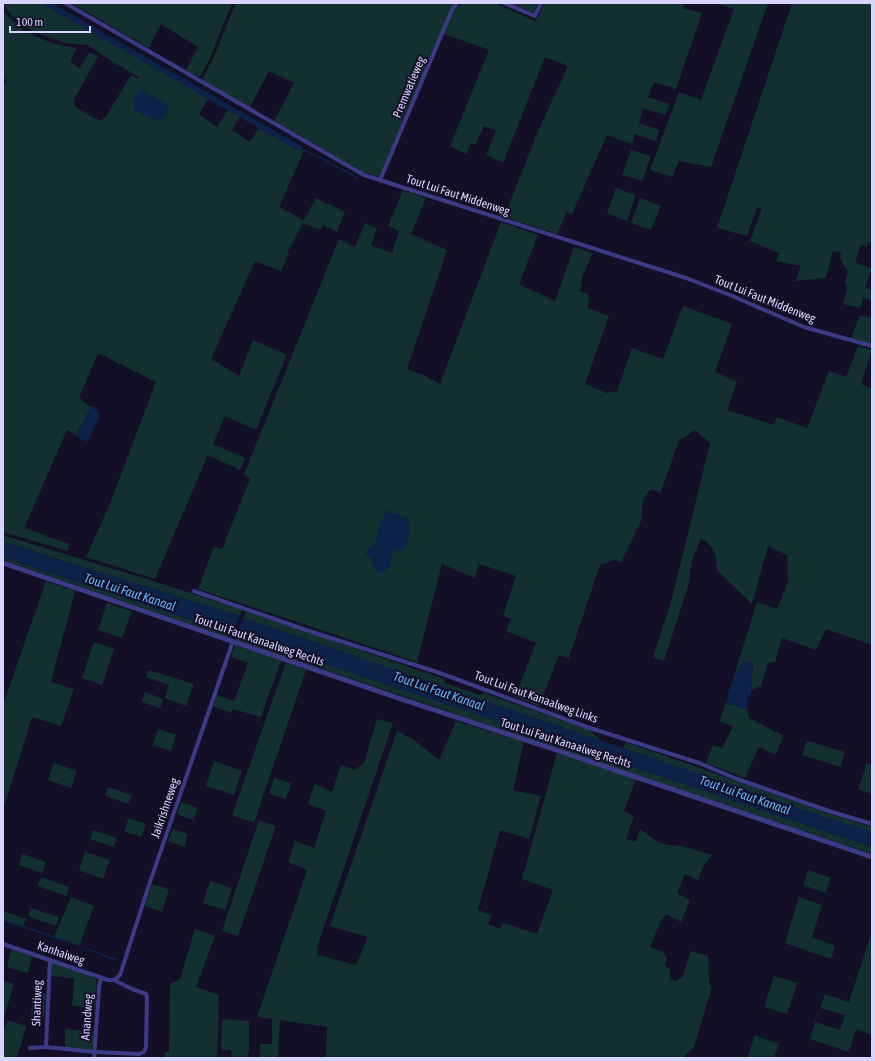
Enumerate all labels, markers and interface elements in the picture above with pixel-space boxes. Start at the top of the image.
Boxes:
scale bar [10,8,90,34]
text: 100 m [16,15,43,29]
street label: Premwatieweg [390,53,429,120]
street label: Tout Lui Faut Middenweg [404,172,512,219]
street label: Tout Lui Faut Middenweg [712,272,819,326]
water label: Tout Lui Faut Kanaal [82,570,178,614]
street label: Tout Lui Faut Kanaalweg Rechts [192,611,326,669]
water label: Tout Lui Faut Kanaal [391,668,487,714]
street label: Tout Lui Faut Kanaalweg Links [472,668,600,726]
street label: Tout Lui Faut Kanaalweg Rechts [499,715,633,771]
water label: Tout Lui Faut Kanaal [697,772,793,818]
street label: Jaikrishneweg [148,775,182,840]
street label: Kanhaiweg [36,938,87,968]
street label: Shantiweg [29,979,45,1026]
street label: Anandweg [78,993,96,1041]

